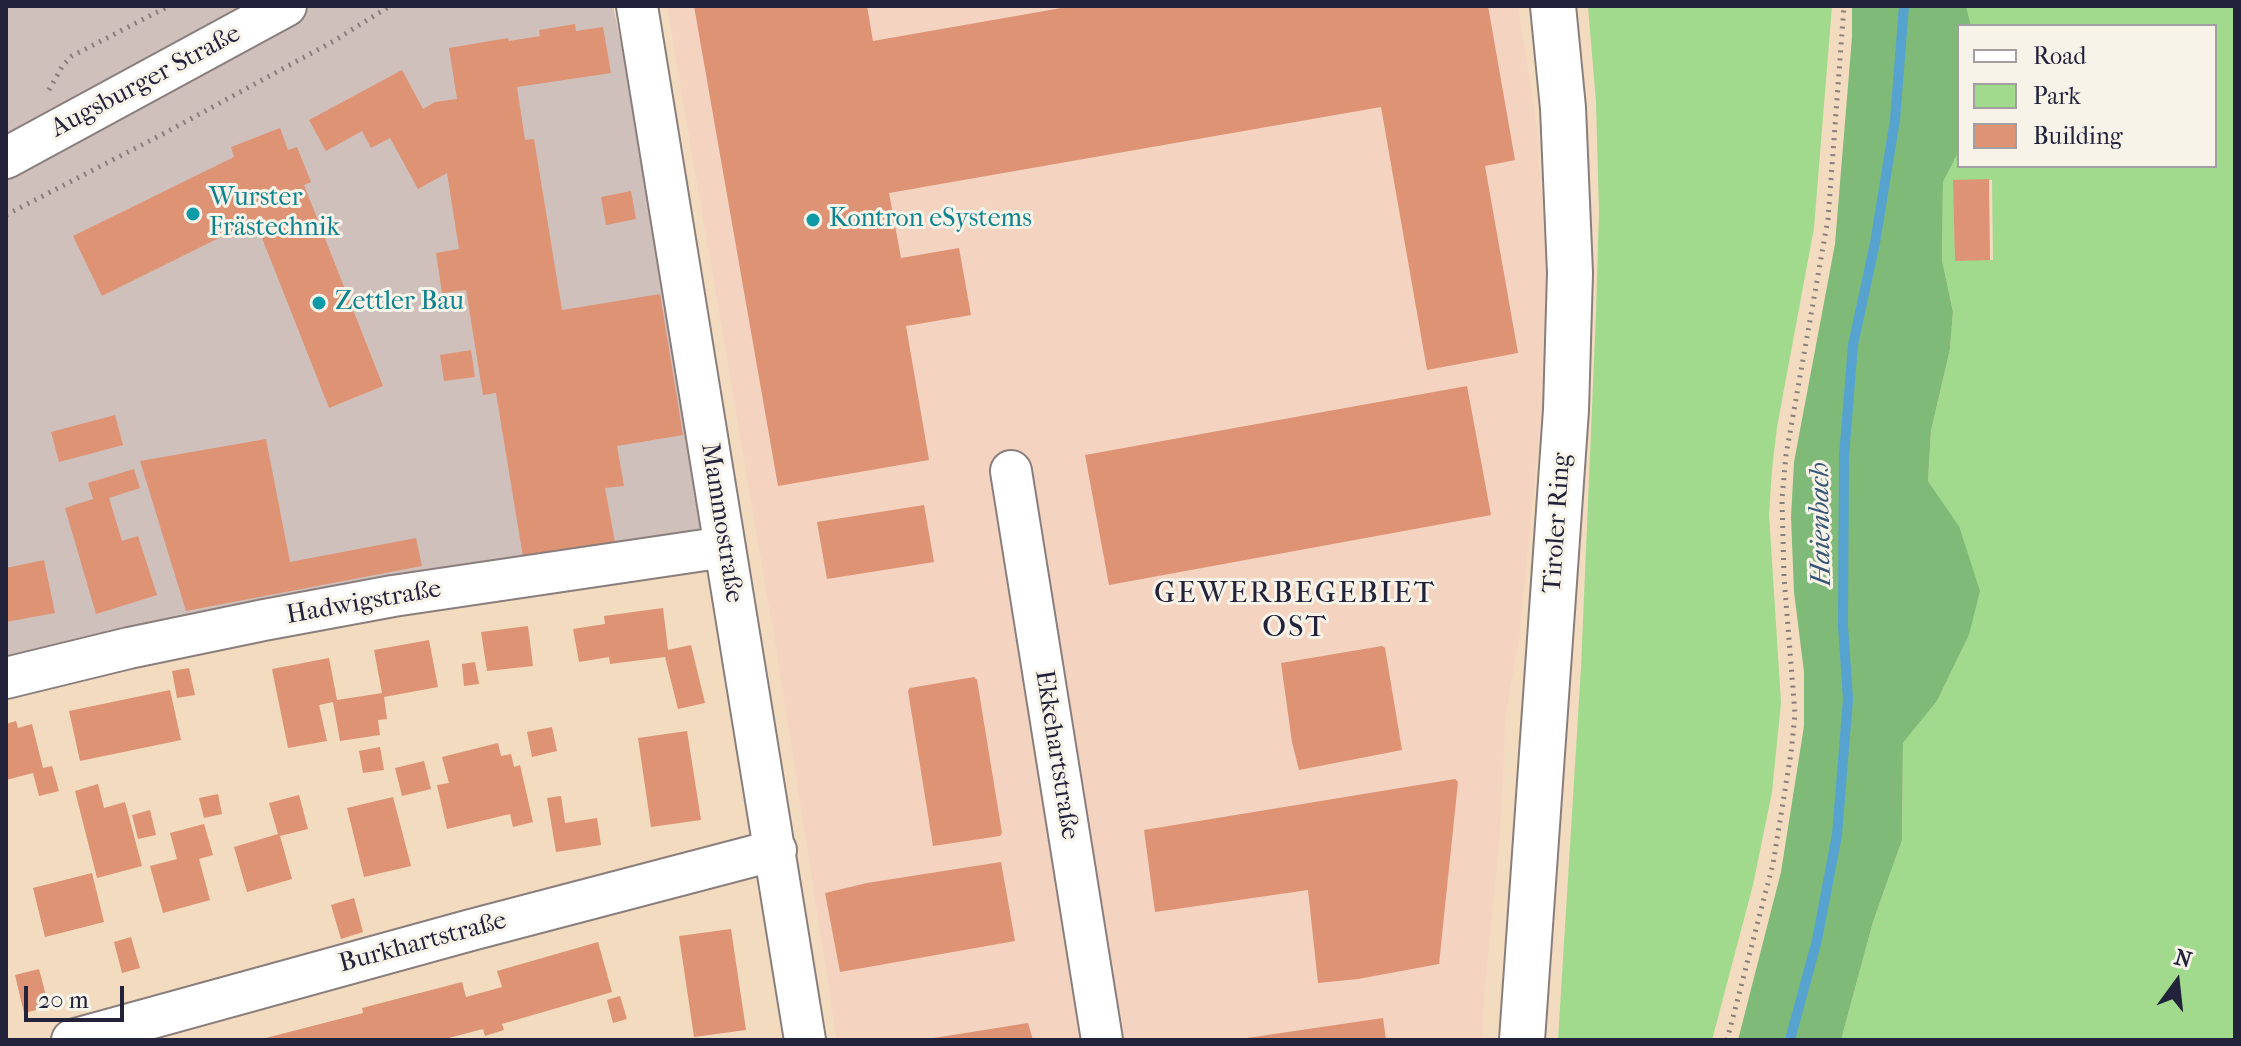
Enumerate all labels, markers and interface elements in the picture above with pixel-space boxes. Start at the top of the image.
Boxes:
street label: Augsburger Straße [46,19,246,145]
legend [1957,24,2217,168]
text: Road [2033,42,2086,70]
text: Park [2033,82,2081,110]
text: Building [2033,122,2123,150]
place label: Wurster Frästechnik [209,183,340,244]
place label: Kontron eSystems [829,204,1032,236]
marker: Wurster Frästechnik [184,205,202,223]
marker: Kontron eSystems [804,211,822,229]
place label: Zettler Bau [335,287,464,319]
marker: Zettler Bau [310,294,328,312]
street label: Mammostraße [693,441,749,605]
street label: Tiroler Ring [1538,452,1578,594]
water label: Haienbach [1804,462,1840,586]
street label: Hadwigstraße [284,574,444,632]
district label: GEWERBEGEBIET OST [1154,577,1436,648]
street label: Ekkehartstraße [1027,668,1085,842]
street label: Burkhartstraße [336,906,510,980]
north arrow [2137,942,2217,1022]
text: N [2172,944,2195,974]
scale bar [28,970,128,1020]
text: 20 m [38,986,89,1014]

